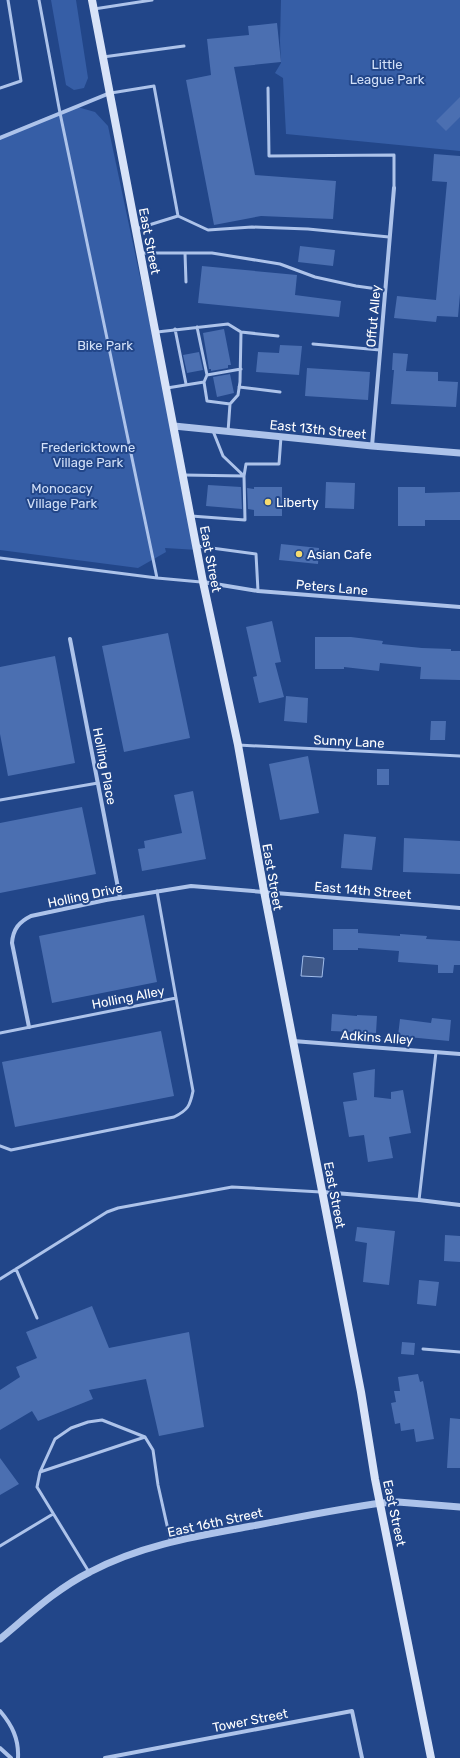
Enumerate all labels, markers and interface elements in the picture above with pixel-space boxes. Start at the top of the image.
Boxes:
park label: Little League Park [350,57,425,88]
street label: East Street [136,207,163,276]
street label: Offut Alley [363,284,384,348]
park label: Bike Park [77,338,133,353]
street label: East 13th Street [269,417,367,442]
park label: Fredericktowne Village Park [41,440,135,471]
park label: Monocacy Village Park [27,481,97,512]
place label: Liberty [276,495,319,510]
marker: Liberty [263,497,273,507]
street label: East Street [197,525,224,594]
place label: Asian Cafe [307,547,372,562]
marker: Asian Cafe [294,549,304,559]
street label: Peters Lane [295,577,369,598]
street label: Holling Place [89,726,119,806]
street label: Sunny Lane [313,732,385,751]
street label: East Street [259,843,286,912]
street label: East 14th Street [314,879,412,902]
street label: Holling Drive [46,880,124,912]
street label: Holling Alley [90,983,166,1013]
street label: Adkins Alley [340,1027,414,1048]
street label: East Street [321,1161,348,1230]
street label: East Street [380,1479,409,1548]
street label: East 16th Street [166,1505,264,1540]
street label: Tower Street [211,1706,289,1735]

